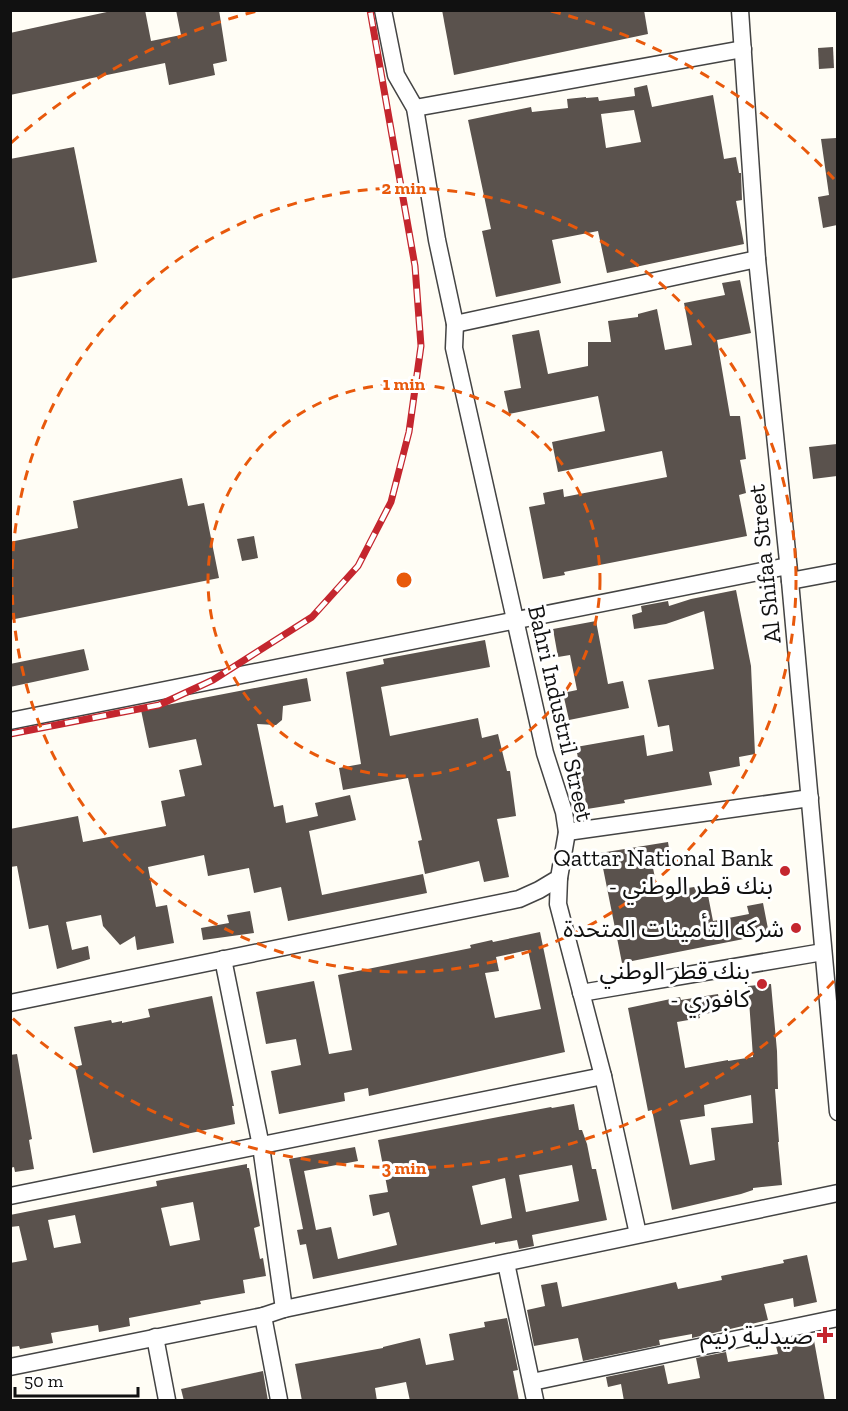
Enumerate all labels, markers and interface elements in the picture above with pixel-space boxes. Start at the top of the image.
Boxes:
text: 2 min [382,177,427,199]
text: 1 min [383,373,426,395]
street label: Al Shifaa Street [741,483,787,645]
centre of rings [394,570,414,590]
street label: Bahri Industril Street [522,602,600,824]
place label: Qattar National Bank - بنك قطر الوطني [553,843,774,904]
marker: Qattar National Bank - بنك قطر الوطني [778,864,792,878]
place label: شركه التأمينات المتحدة [563,912,784,943]
marker: شركه التأمينات المتحدة [789,921,803,935]
place label: بنك قطر الوطني - كافوري [600,956,751,1017]
marker: بنك قطر الوطني - كافوري [755,977,769,991]
text: 3 min [382,1157,427,1179]
place label: صيدلية رنيم [700,1321,813,1353]
marker: صيدلية رنيم [818,1328,832,1342]
scale bar [15,1360,138,1398]
text: 50 m [24,1370,64,1392]

